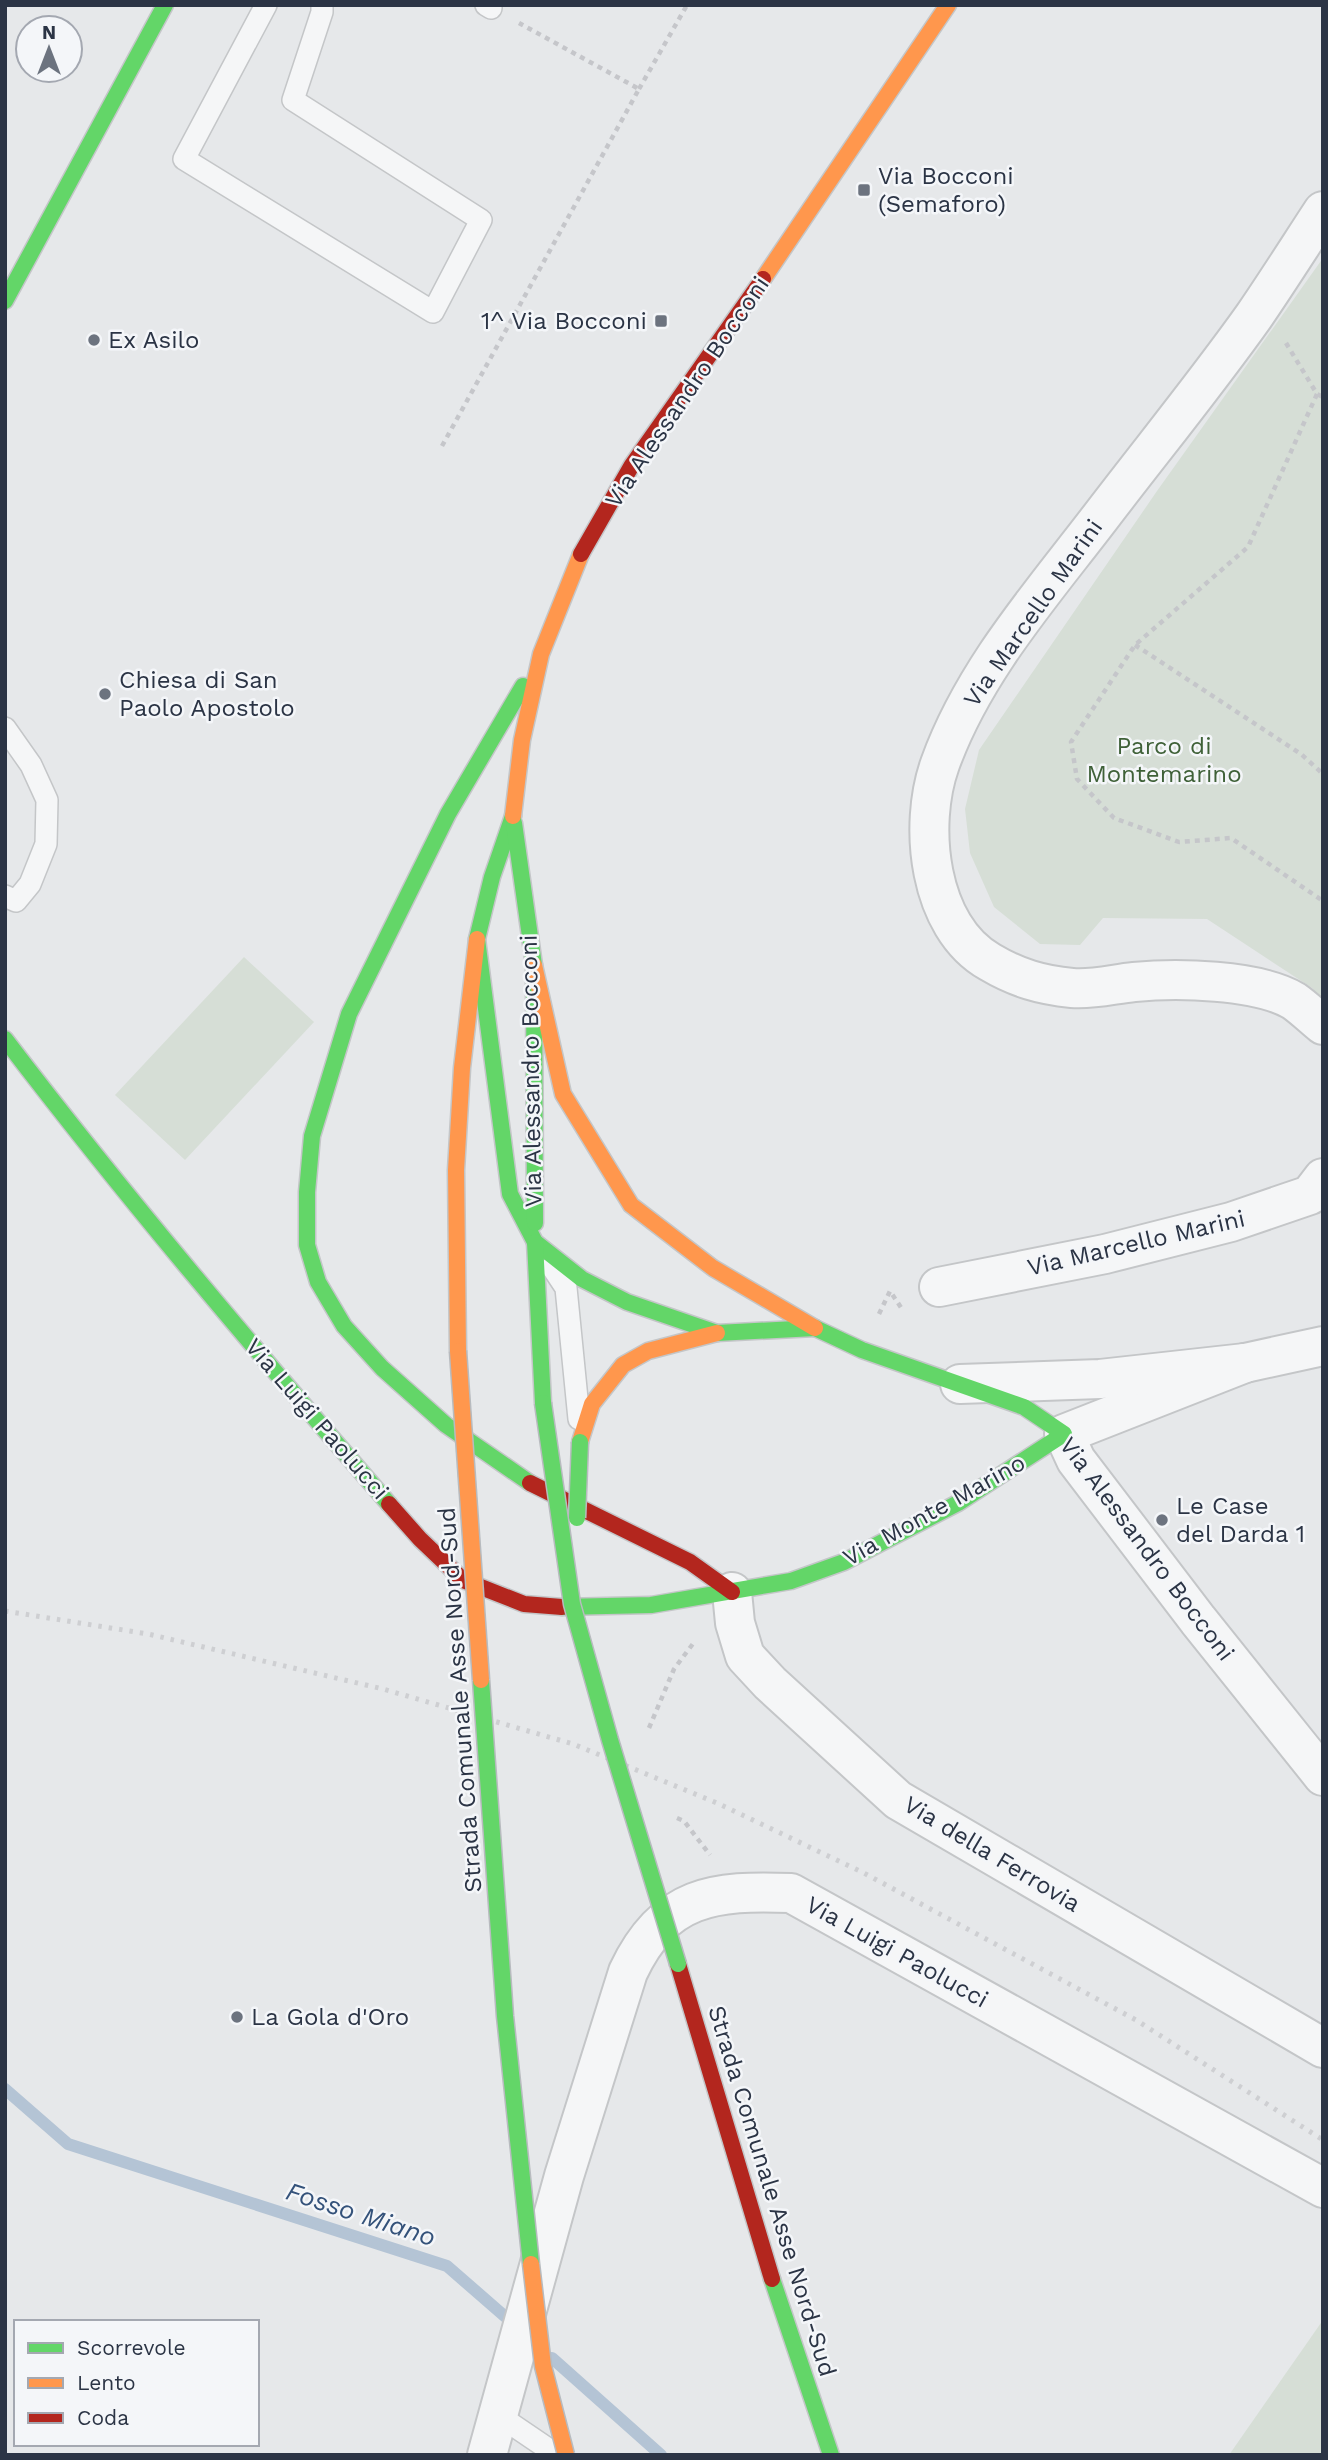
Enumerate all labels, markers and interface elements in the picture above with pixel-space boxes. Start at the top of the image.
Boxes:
north arrow [14,14,84,84]
text: N [42,21,56,44]
place label: Via Bocconi (Semaforo) [878,162,1014,218]
marker: Via Bocconi (Semaforo) [856,182,872,198]
street label: Via Alessandro Bocconi [599,271,775,513]
place label: 1^ Via Bocconi [481,307,647,335]
marker: 1^ Via Bocconi [653,313,669,329]
place label: Ex Asilo [108,326,199,354]
marker: Ex Asilo [86,332,102,348]
street label: Via Marcello Marini [958,514,1108,712]
place label: Chiesa di San Paolo Apostolo [119,666,295,722]
marker: Chiesa di San Paolo Apostolo [97,686,113,702]
park label: Parco di Montemarino [1086,732,1242,788]
street label: Via Alessandro Bocconi [515,934,547,1208]
street label: Via Marcello Marini [1024,1204,1248,1282]
street label: Via Luigi Paolucci [240,1333,394,1505]
street label: Via Alessandro Bocconi [1054,1432,1240,1666]
street label: Via Monte Marino [838,1448,1030,1572]
place label: Le Case del Darda 1 [1176,1492,1305,1548]
street label: Strada Comunale Asse Nord-Sud [433,1506,487,1894]
marker: Le Case del Darda 1 [1154,1512,1170,1528]
street label: Via della Ferrovia [899,1790,1085,1918]
street label: Via Luigi Paolucci [801,1890,993,2014]
street label: Strada Comunale Asse Nord-Sud [702,2002,842,2380]
place label: La Gola d'Oro [251,2003,409,2031]
marker: La Gola d'Oro [229,2009,245,2025]
water label: Fosso Miano [282,2176,440,2252]
legend [14,2320,259,2446]
text: Scorrevole [77,2335,186,2360]
text: Lento [77,2370,136,2395]
text: Coda [77,2405,129,2430]

